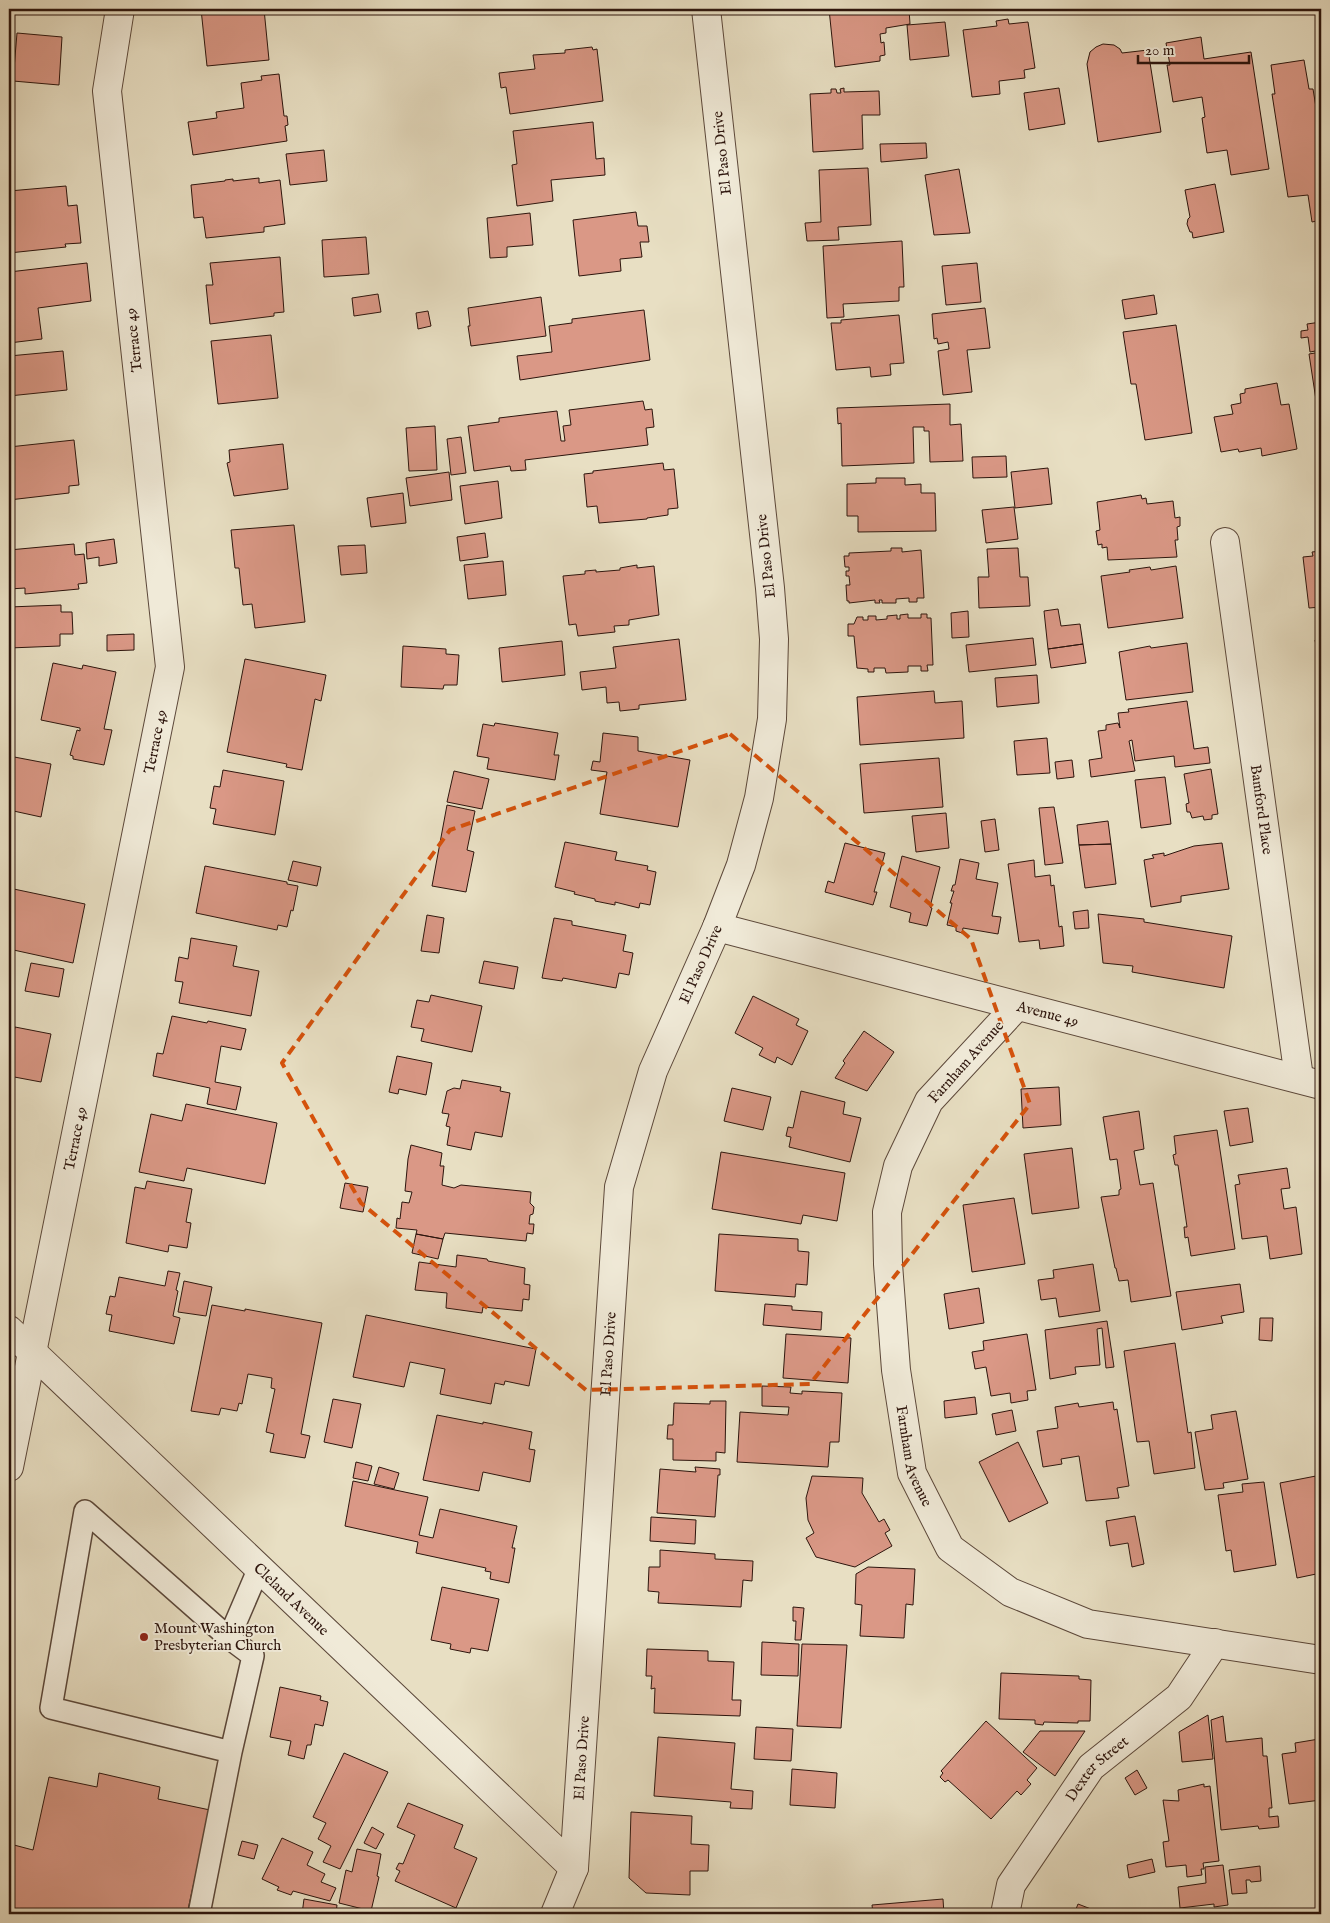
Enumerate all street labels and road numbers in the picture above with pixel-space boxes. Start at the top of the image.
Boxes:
street label: El Paso Drive [708,110,736,196]
street label: Terrace 49 [121,307,147,373]
street label: El Paso Drive [752,513,780,599]
street label: Terrace 49 [139,708,171,775]
street label: Bamford Place [1246,763,1278,856]
street label: El Paso Drive [675,922,726,1007]
street label: Avenue 49 [1014,996,1081,1031]
street label: Farnham Avenue [924,1017,1008,1107]
street label: Terrace 49 [59,1105,91,1172]
street label: El Paso Drive [596,1311,620,1397]
street label: Farnham Avenue [892,1404,937,1510]
street label: Cleland Avenue [250,1558,333,1639]
street label: El Paso Drive [569,1715,594,1801]
street label: Dexter Street [1061,1732,1132,1805]

